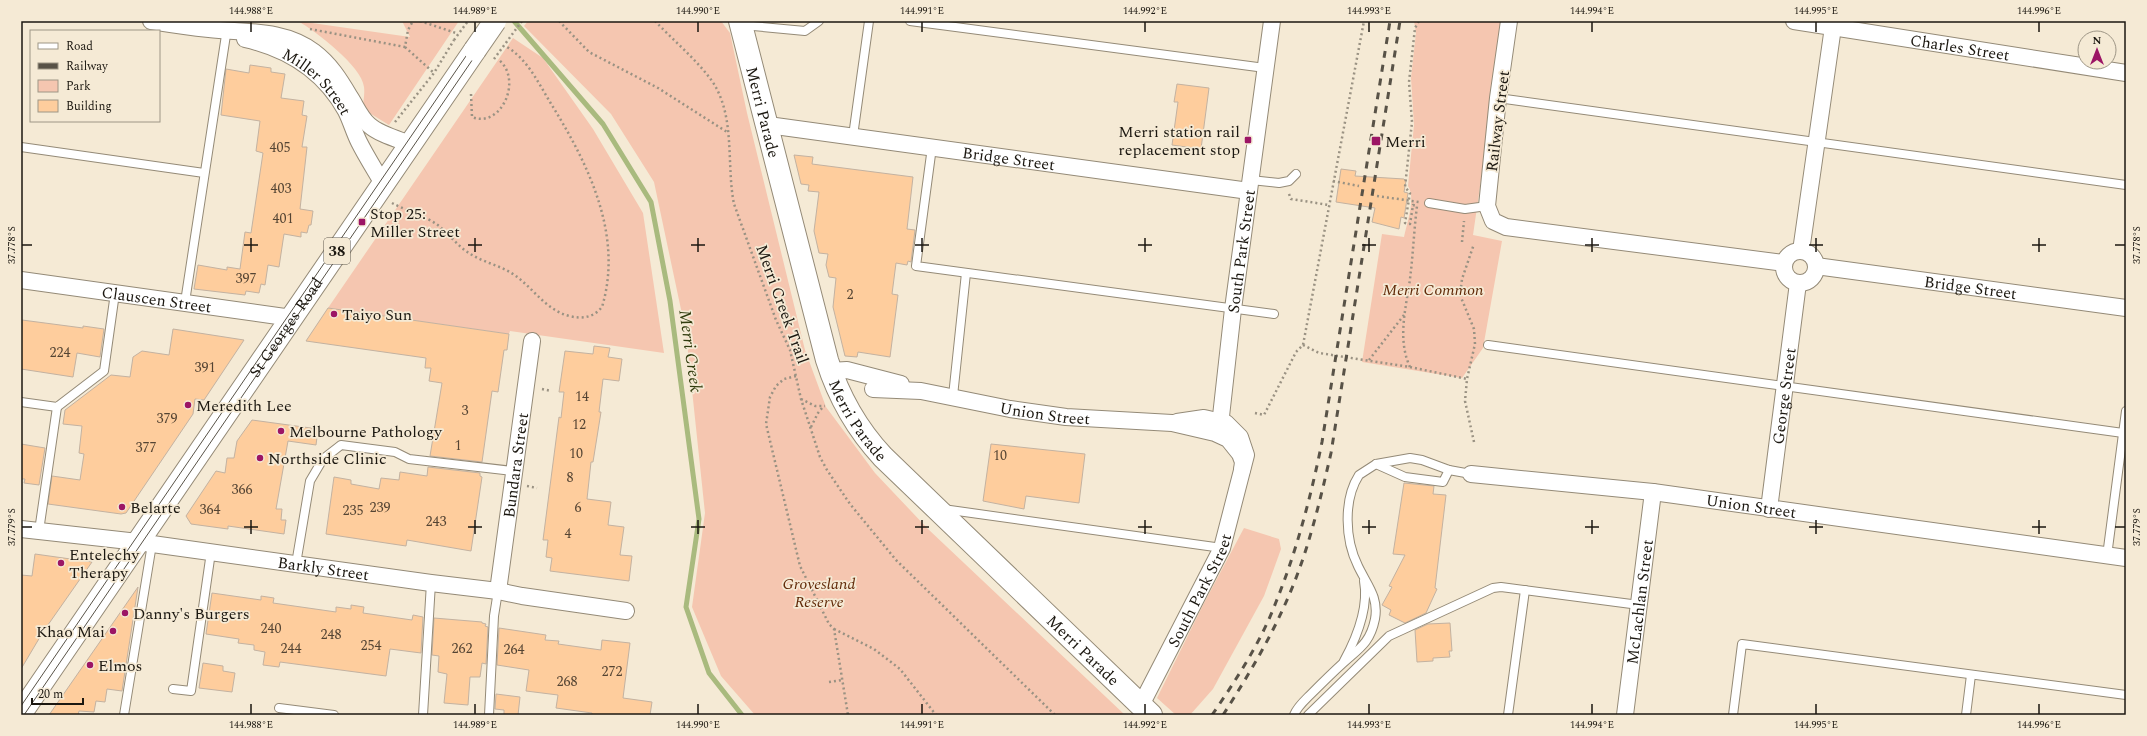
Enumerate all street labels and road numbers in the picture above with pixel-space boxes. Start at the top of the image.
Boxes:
street label: Charles Street [1908,28,2012,68]
street label: Miller Street [278,42,357,120]
street label: Merri Parade [739,64,786,161]
street label: Railway Street [1480,69,1516,173]
street label: Bridge Street [961,141,1057,177]
street label: South Park Street [1222,188,1262,315]
road number: 38 [324,238,350,264]
street label: Merri Creek Trail [749,241,815,367]
street label: Bridge Street [1923,270,2019,306]
street label: St Georges Road [243,272,329,382]
street label: Clauscen Street [100,280,213,320]
street label: George Street [1766,346,1803,446]
street label: Merri Parade [822,376,892,467]
street label: Union Street [997,396,1091,431]
street label: Bundara Street [497,411,535,519]
street label: Union Street [1704,489,1798,525]
street label: South Park Street [1162,531,1238,652]
street label: McLachlan Street [1620,538,1660,666]
street label: Barkly Street [276,551,371,587]
street label: Merri Parade [1041,609,1125,692]

